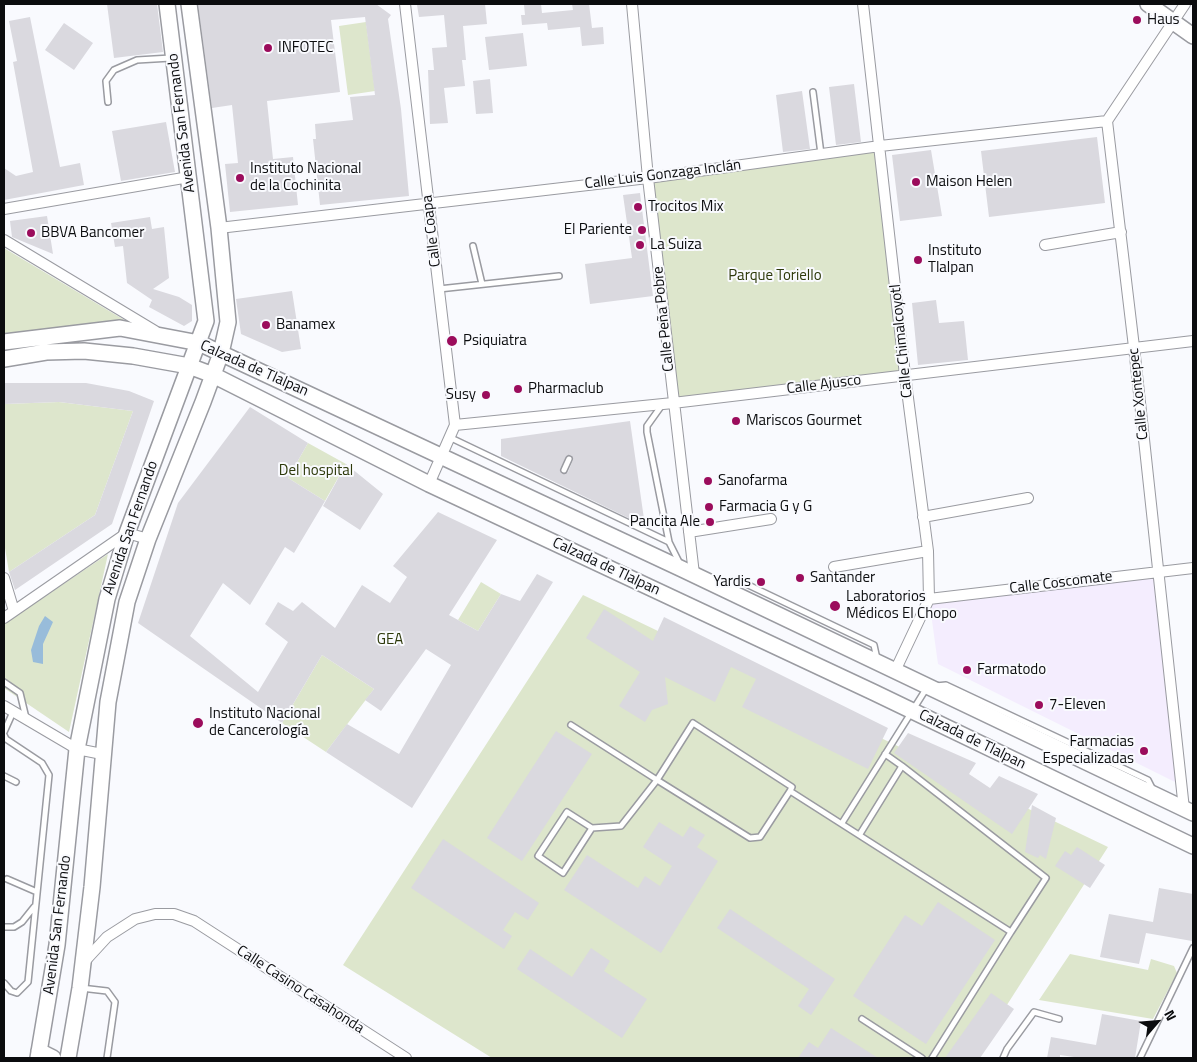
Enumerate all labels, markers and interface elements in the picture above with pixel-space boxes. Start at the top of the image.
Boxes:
place label: Haus [1147,11,1180,29]
marker: Haus [1131,14,1143,26]
place label: INFOTEC [278,39,333,57]
marker: INFOTEC [262,42,274,54]
street label: Avenida San Fernando [165,52,199,194]
street label: Calle Luis Gonzaga Inclán [584,156,742,194]
place label: Instituto Nacional de la Cochinita [250,160,361,195]
marker: Instituto Nacional de la Cochinita [234,172,246,184]
place label: Maison Helen [926,173,1012,191]
marker: Maison Helen [910,176,922,188]
street label: Calle Coapa [419,194,445,268]
place label: Trocitos Mix [648,198,724,216]
marker: Trocitos Mix [632,201,644,213]
place label: El Pariente [564,221,632,239]
place label: BBVA Bancomer [41,224,144,242]
marker: El Pariente [636,224,648,236]
marker: BBVA Bancomer [25,227,37,239]
place label: La Suiza [650,236,702,254]
marker: La Suiza [634,239,646,251]
place label: Instituto Tlalpan [928,242,982,277]
marker: Instituto Tlalpan [912,254,924,266]
street label: Calle Peña Pobre [650,265,678,373]
park label: Parque Toriello [728,267,822,285]
street label: Calle Chimalcoyotl [887,283,917,399]
place label: Banamex [276,316,335,334]
marker: Banamex [260,319,272,331]
place label: Psiquiatra [463,332,527,350]
marker: Psiquiatra [445,334,459,348]
street label: Calzada de Tlalpan [197,337,311,401]
street label: Calle Xontepec [1125,347,1153,441]
street label: Calle Ajusco [786,371,862,399]
place label: Pharmaclub [528,380,604,398]
marker: Pharmaclub [512,383,524,395]
place label: Susy [446,386,476,404]
marker: Susy [480,389,492,401]
place label: Mariscos Gourmet [746,412,862,430]
marker: Mariscos Gourmet [730,415,742,427]
street label: Avenida San Fernando [100,459,162,597]
park label: Del hospital [279,462,353,480]
place label: Sanofarma [718,472,787,490]
marker: Sanofarma [702,475,714,487]
place label: Farmacia G y G [719,498,812,516]
marker: Farmacia G y G [703,501,715,513]
place label: Pancita Ale [630,513,700,531]
marker: Pancita Ale [704,516,716,528]
street label: Calzada de Tlalpan [549,534,663,600]
street label: Calle Coscomate [1008,568,1114,598]
place label: Santander [810,569,875,587]
marker: Santander [794,572,806,584]
place label: Yardis [713,573,751,591]
marker: Yardis [755,576,767,588]
place label: Laboratorios Médicos El Chopo [846,588,957,623]
marker: Laboratorios Médicos El Chopo [828,599,842,613]
park label: GEA [377,631,403,649]
place label: Farmatodo [977,661,1046,679]
marker: Farmatodo [961,664,973,676]
place label: 7-Eleven [1049,696,1106,714]
marker: 7-Eleven [1033,699,1045,711]
place label: Instituto Nacional de Cancerología [209,705,320,740]
street label: Calzada de Tlalpan [916,706,1028,774]
marker: Instituto Nacional de Cancerología [191,716,205,730]
place label: Farmacias Especializadas [1042,733,1134,768]
marker: Farmacias Especializadas [1138,745,1150,757]
street label: Avenida San Fernando [41,854,75,996]
street label: Calle Casino Casahonda [233,942,367,1038]
north arrow [1132,997,1182,1047]
text: N [1159,1006,1182,1024]

